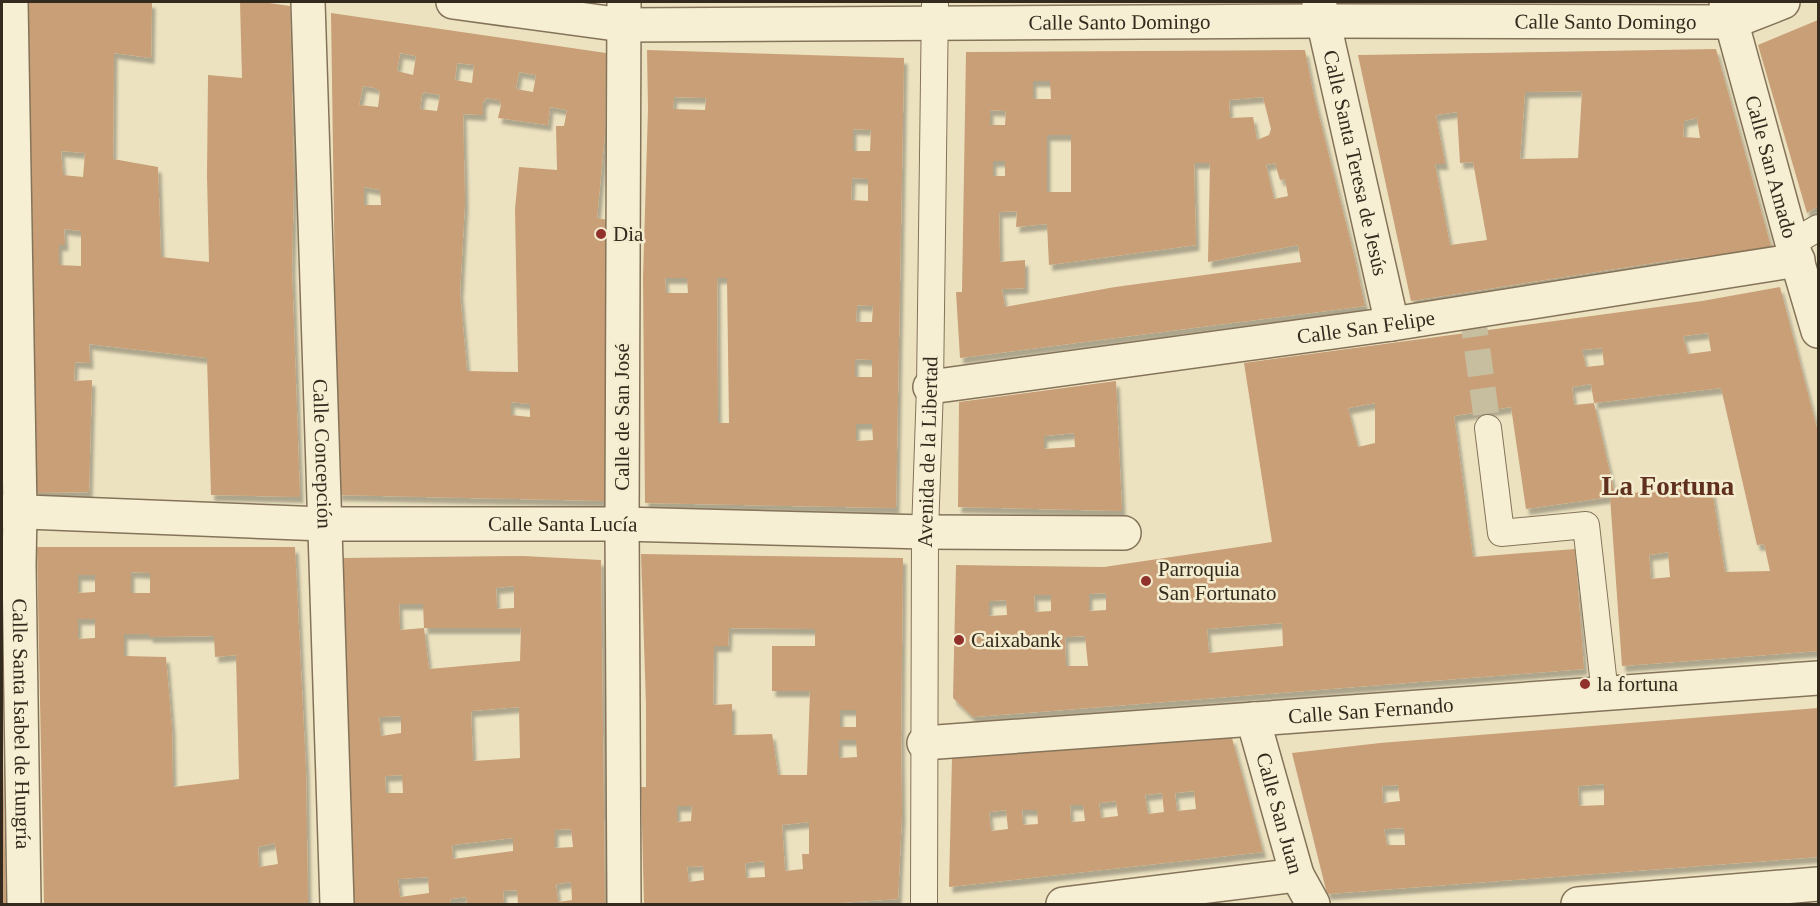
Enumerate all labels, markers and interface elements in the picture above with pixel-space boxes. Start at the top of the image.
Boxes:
street label: Calle Santo Domingo [1514,9,1697,34]
street label: Calle Santo Domingo [1028,10,1211,35]
street label: Calle Santa Teresa de Jesús [1318,48,1393,278]
street label: Calle San Amado [1740,93,1802,241]
place label: Dia [613,222,644,246]
marker: Dia [594,227,608,241]
street label: Calle San Felipe [1296,305,1437,349]
street label: Calle de San José [610,343,634,491]
street label: Avenida de la Libertad [913,356,942,548]
street label: Calle Concepción [308,378,337,530]
district label: La Fortuna [1602,471,1735,501]
street label: Calle Santa Lucía [488,512,638,536]
place label: Parroquia San Fortunato [1158,557,1276,605]
marker: Parroquia San Fortunato [1139,574,1153,588]
street label: Calle Santa Isabel de Hungría [8,598,35,850]
place label: Caixabank [971,628,1061,652]
marker: Caixabank [952,633,966,647]
place label: la fortuna [1597,672,1679,696]
marker: la fortuna [1578,677,1592,691]
street label: Calle San Fernando [1287,693,1454,728]
street label: Calle San Juan [1251,750,1308,877]

